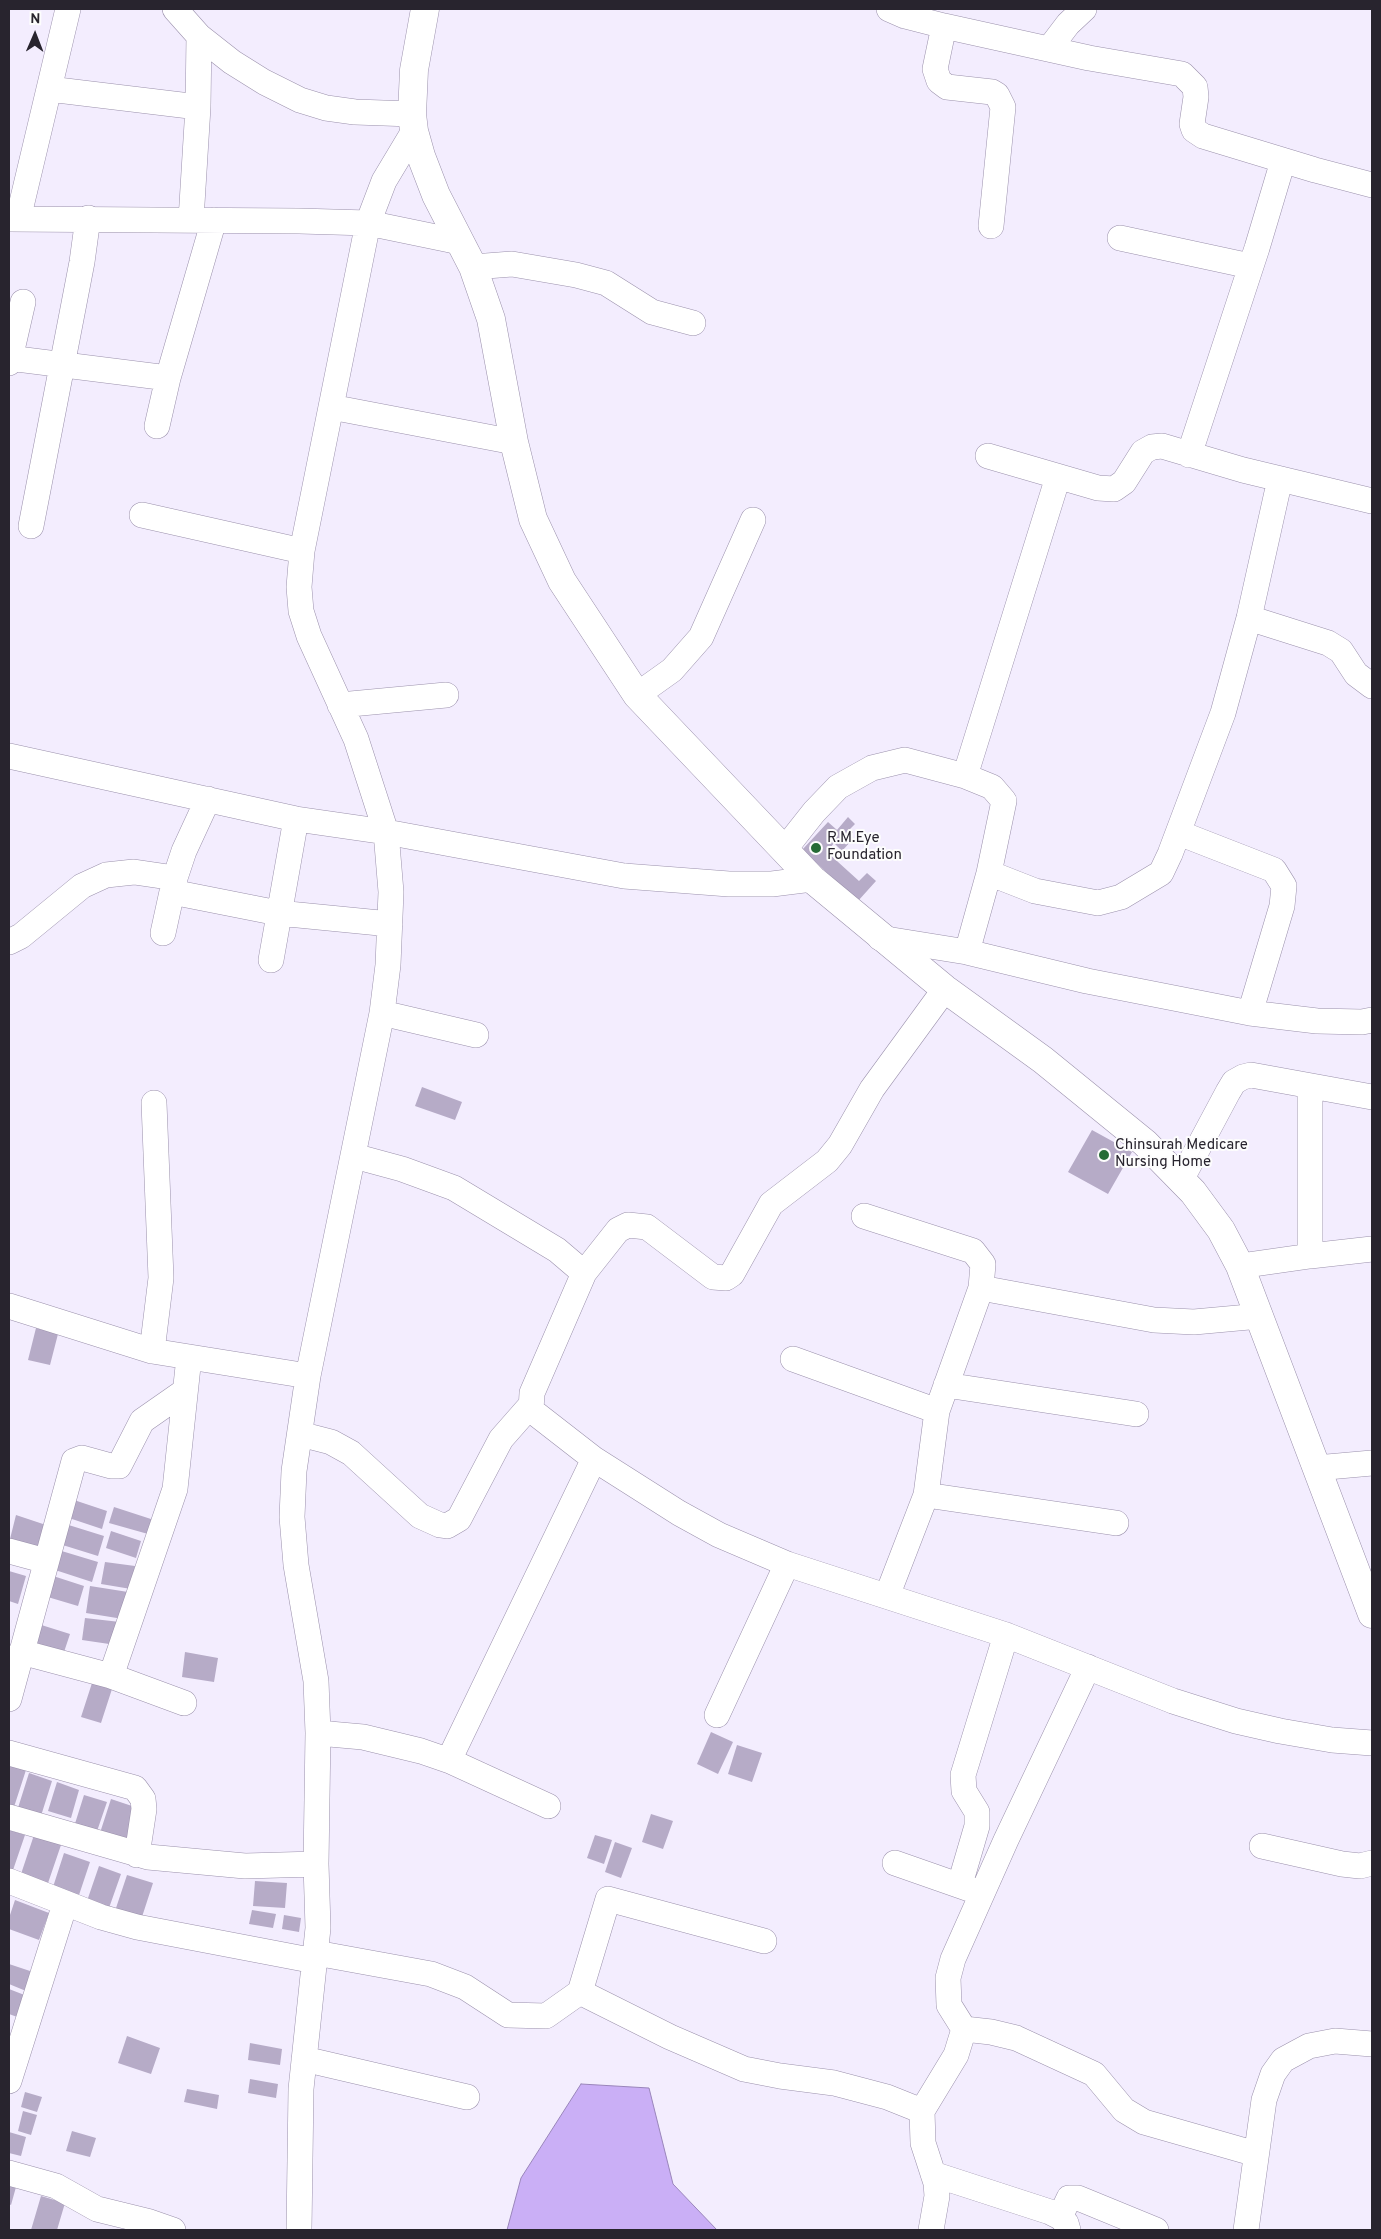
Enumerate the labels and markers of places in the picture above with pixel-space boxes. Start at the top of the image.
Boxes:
place label: R.M.Eye Foundation [827,830,902,865]
marker: R.M.Eye Foundation [809,841,823,855]
place label: Chinsurah Medicare Nursing Home [1115,1137,1248,1172]
marker: Chinsurah Medicare Nursing Home [1097,1148,1111,1162]

